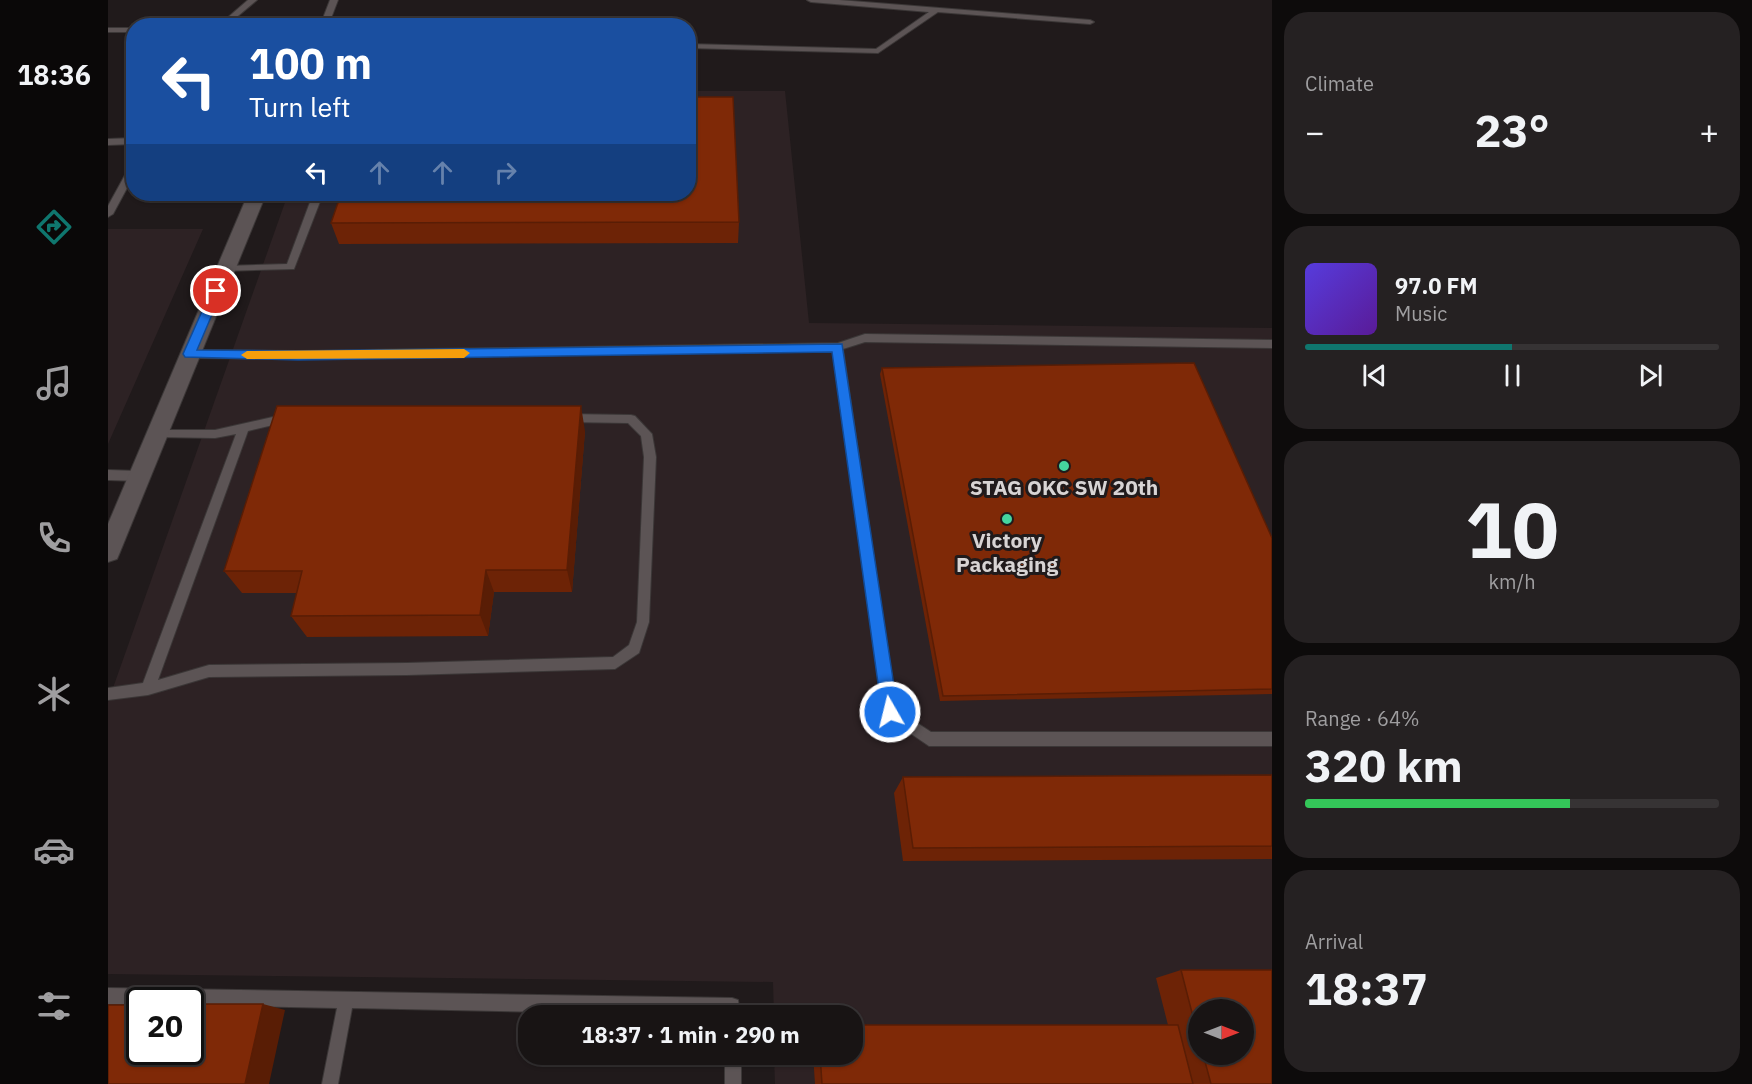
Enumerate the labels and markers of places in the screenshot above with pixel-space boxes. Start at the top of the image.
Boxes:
pin [190,265,241,316]
marker: STAG OKC SW 20th [1057,459,1071,473]
place label: STAG OKC SW 20th [970,473,1158,501]
marker: Victory Packaging [1000,512,1014,526]
place label: Victory Packaging [956,526,1058,578]

